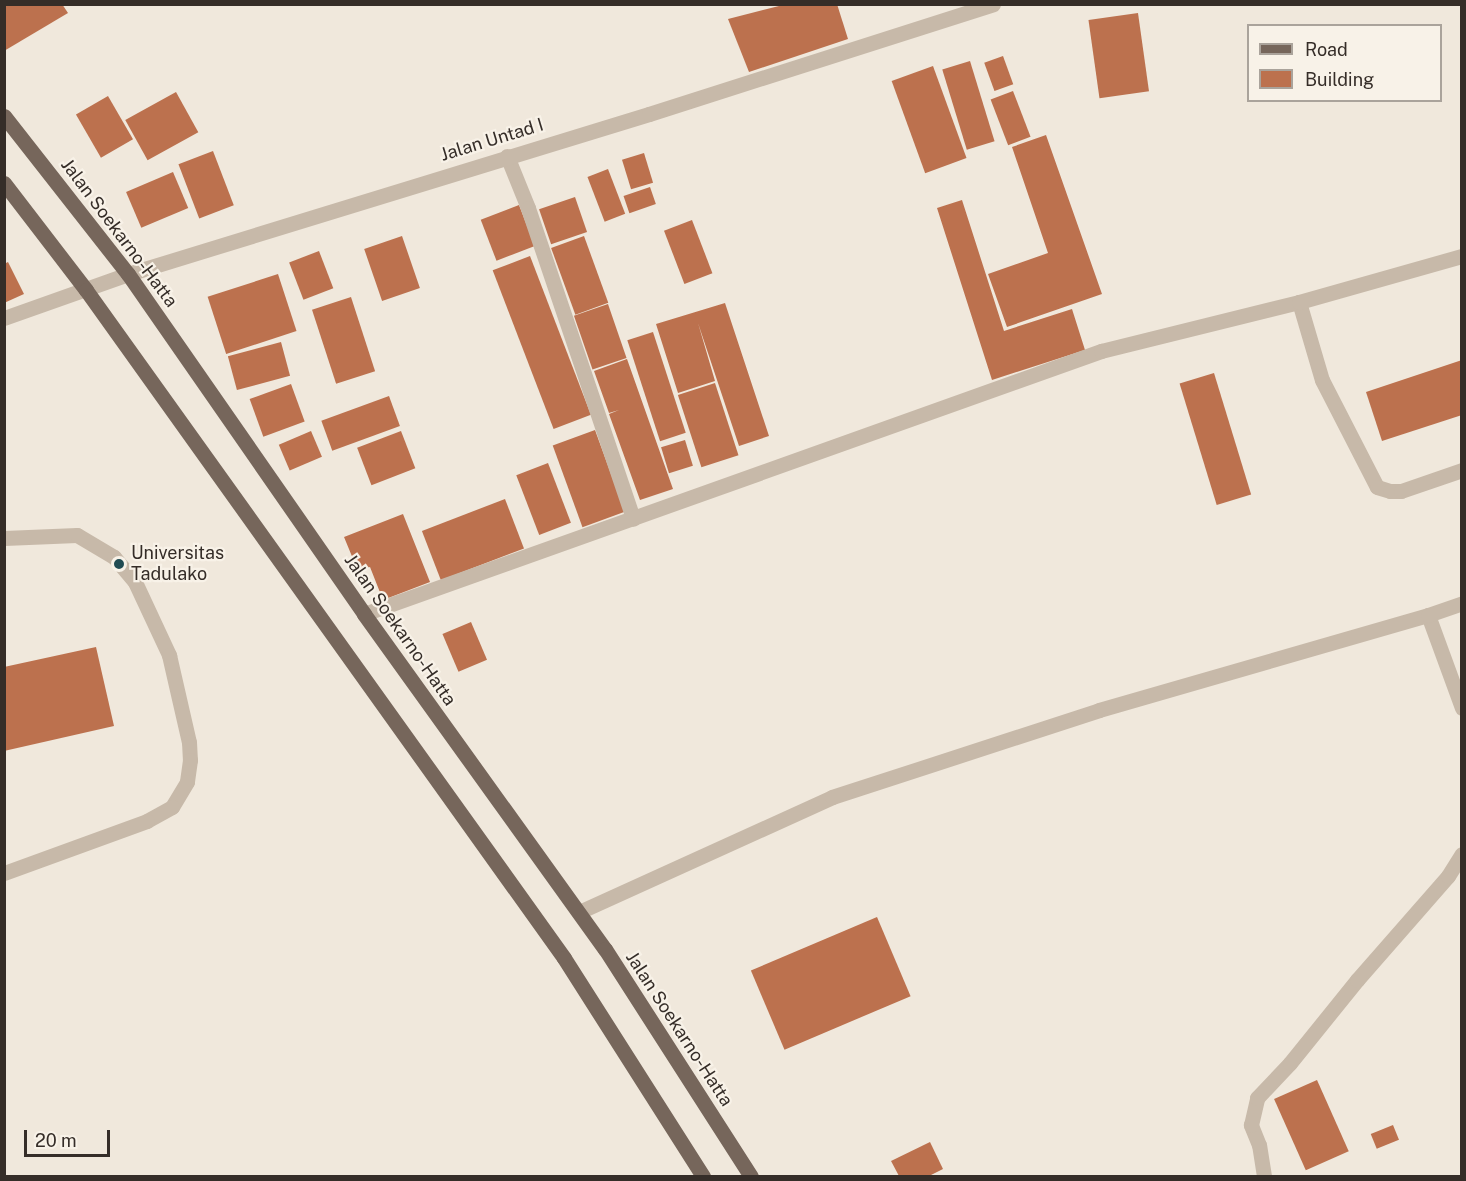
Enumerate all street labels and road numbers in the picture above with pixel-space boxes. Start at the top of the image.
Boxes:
street label: Jalan Untad I [438,114,546,166]
street label: Jalan Soekarno-Hatta [56,155,182,311]
street label: Jalan Soekarno-Hatta [339,550,461,710]
street label: Jalan Soekarno-Hatta [621,948,737,1110]

